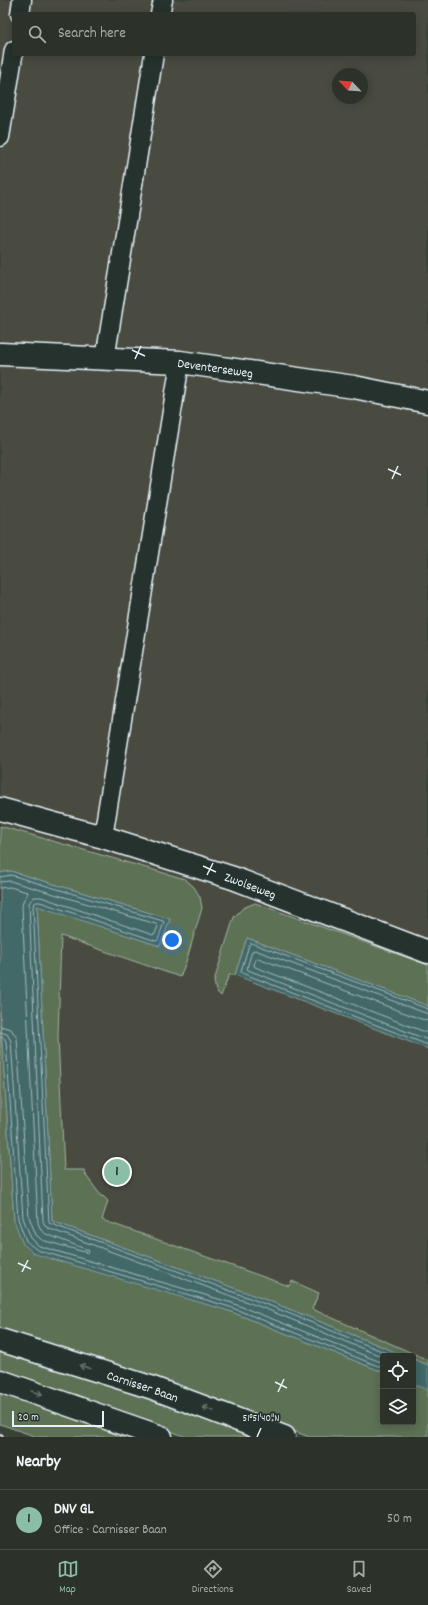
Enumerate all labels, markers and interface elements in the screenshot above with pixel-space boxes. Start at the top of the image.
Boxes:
search box [12,12,416,56]
icon: search [26,23,48,45]
text: Search here [58,23,126,45]
north arrow [332,68,368,104]
street label: Deventerseweg [176,355,254,384]
street label: Zwolseweg [222,869,279,906]
your location [162,930,182,950]
pin: 1 [104,1157,130,1187]
map controls [380,1353,416,1425]
button: locate [380,1353,416,1389]
one-way arrow [79,1362,91,1370]
street label: Carnisser Baan [104,1367,181,1409]
button: layers [380,1389,416,1425]
one-way arrow [31,1390,43,1398]
one-way arrow [202,1404,214,1412]
scale bar [12,1409,104,1428]
text: 20 m [18,1410,39,1426]
text: 51°51'40"N [243,1412,280,1426]
text: Nearby [16,1451,60,1475]
text: DNV GL [54,1499,94,1521]
text: 1 [28,1510,30,1529]
text: 50 m [387,1510,412,1529]
text: Office · Carnisser Baan [54,1521,167,1540]
tab: Map [57,1558,79,1598]
tab: Directions [192,1558,234,1598]
tab: Saved [347,1558,371,1598]

